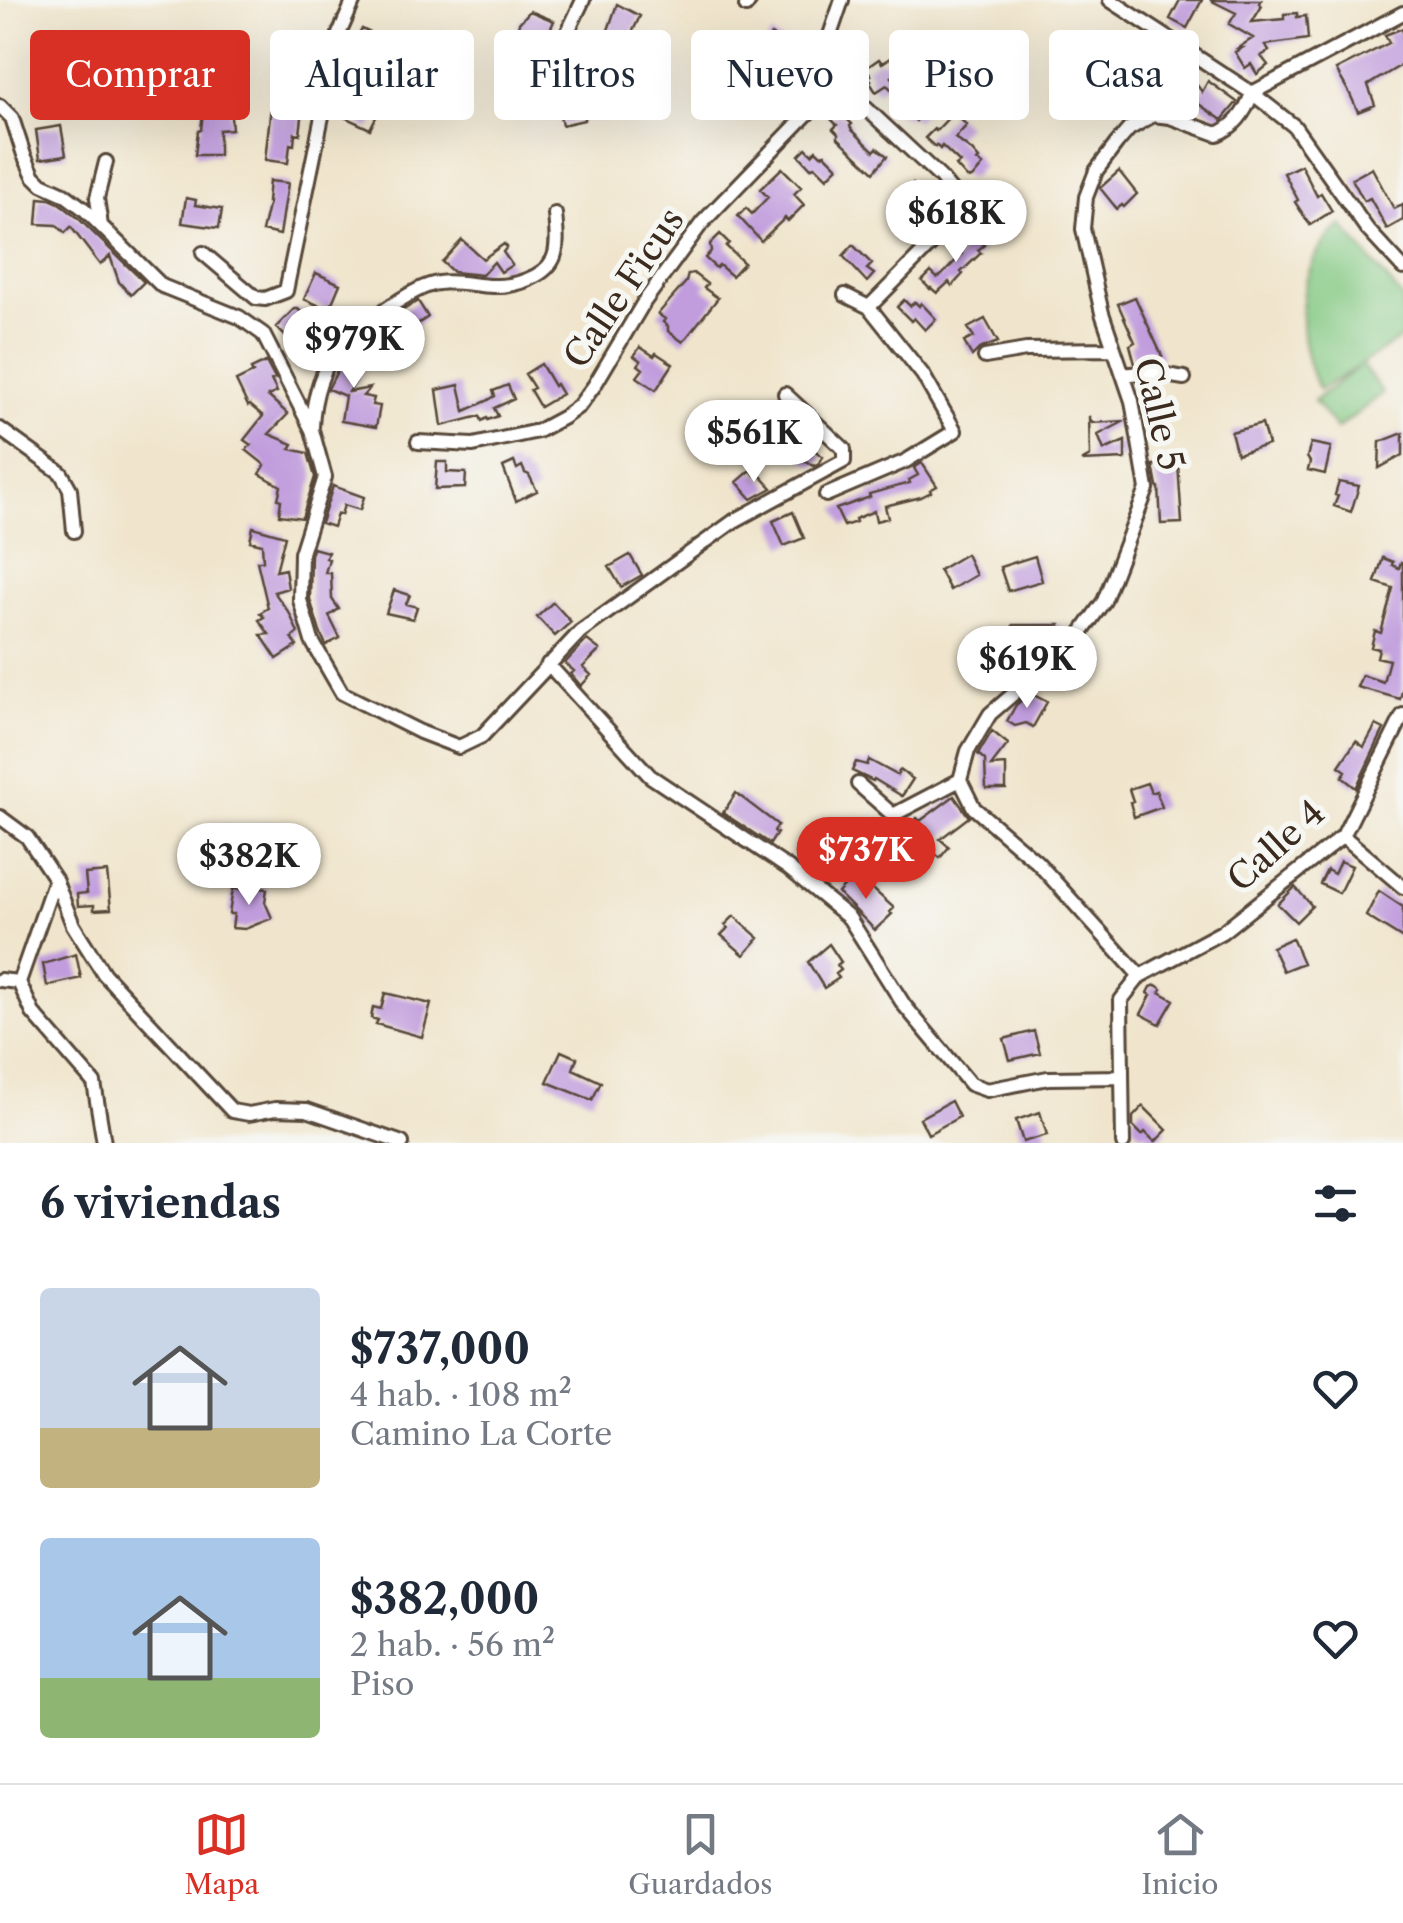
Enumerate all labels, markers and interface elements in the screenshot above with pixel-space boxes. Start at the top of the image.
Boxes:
chip: Comprar [30,30,250,120]
chip: Alquilar [270,30,474,120]
chip: Filtros [494,30,671,120]
chip: Nuevo [691,30,869,120]
chip: Piso [889,30,1029,120]
chip: Casa [1049,30,1199,120]
pin: $618K [886,180,1026,265]
text: $618K [908,193,1004,232]
street label: Calle Ficus [554,200,693,376]
pin: $979K [284,306,424,391]
text: $979K [305,319,403,358]
street label: Calle 5 [1126,353,1193,474]
pin: $561K [684,400,824,485]
text: $561K [707,413,801,452]
pin: $619K [957,626,1097,711]
text: $619K [979,639,1075,678]
street label: Calle 4 [1218,791,1333,900]
pin: $737K [796,817,936,902]
pin: $382K [179,823,319,908]
text: $737K [819,830,913,869]
text: $382K [199,836,299,875]
icon: filters [1308,1176,1363,1231]
text: 6 viviendas [40,1177,281,1229]
text: $737,000 [350,1323,530,1375]
icon: home [120,1328,240,1448]
icon: heart [1308,1361,1363,1416]
text: 4 hab. · 108 m² [350,1375,572,1414]
text: Camino La Corte [350,1414,612,1453]
text: $382,000 [350,1573,539,1625]
icon: home [120,1578,240,1698]
icon: heart [1308,1611,1363,1666]
text: 2 hab. · 56 m² [350,1625,555,1664]
text: Piso [350,1664,414,1703]
tab: Mapa [184,1807,259,1901]
tab: Guardados [628,1807,773,1901]
tab: Inicio [1142,1807,1219,1901]

